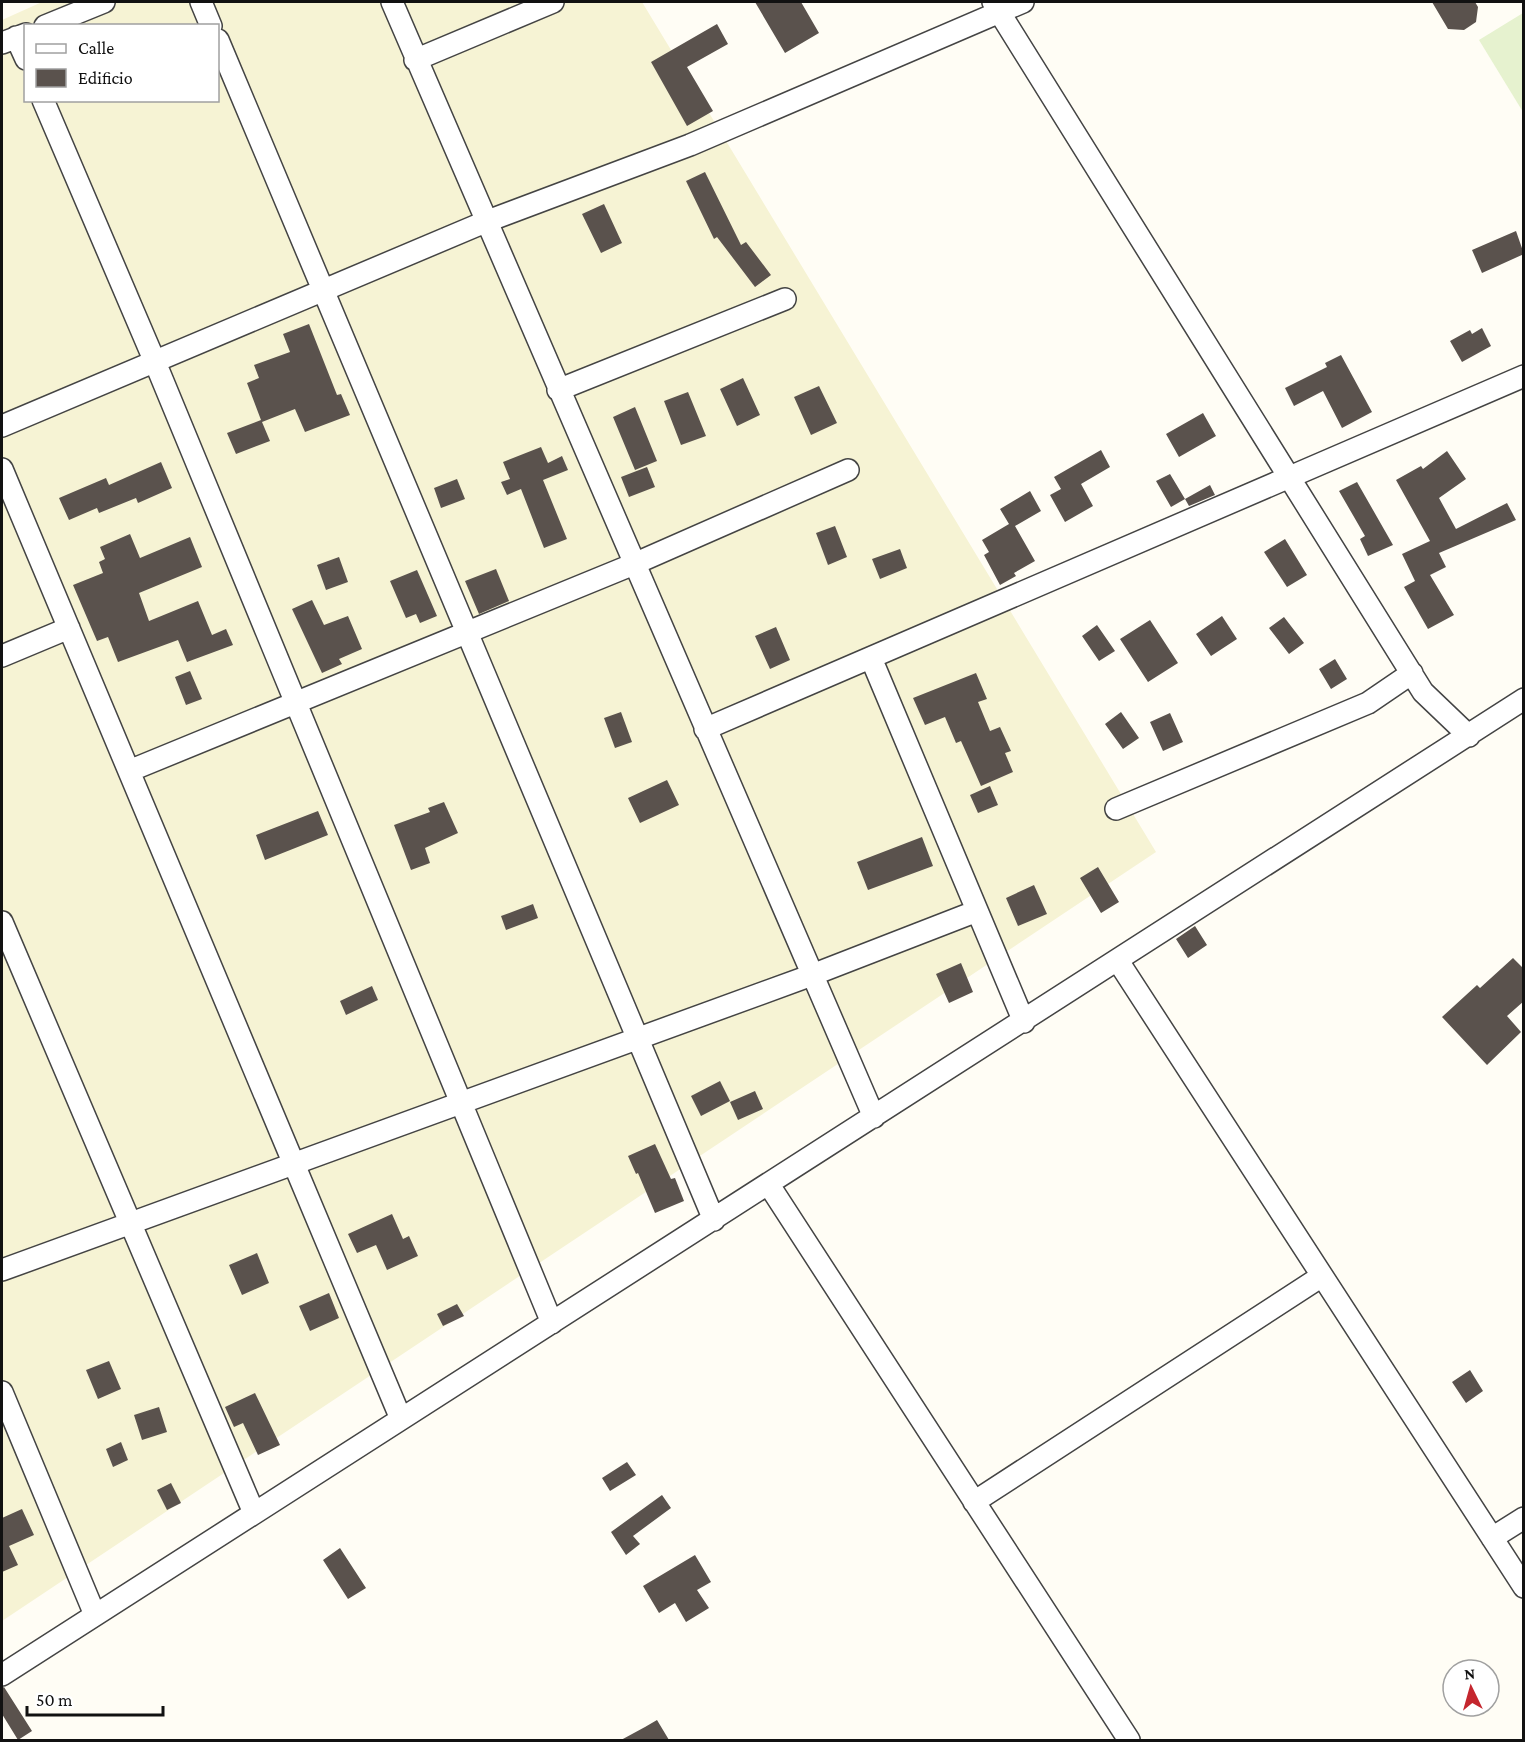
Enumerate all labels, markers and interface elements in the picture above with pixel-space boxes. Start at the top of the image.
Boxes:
legend [24,24,219,102]
text: Calle [78,38,114,58]
text: Edificio [78,68,133,88]
north arrow [1441,1658,1501,1718]
text: N [1464,1665,1476,1682]
scale bar [27,1679,164,1717]
text: 50 m [36,1690,73,1710]

